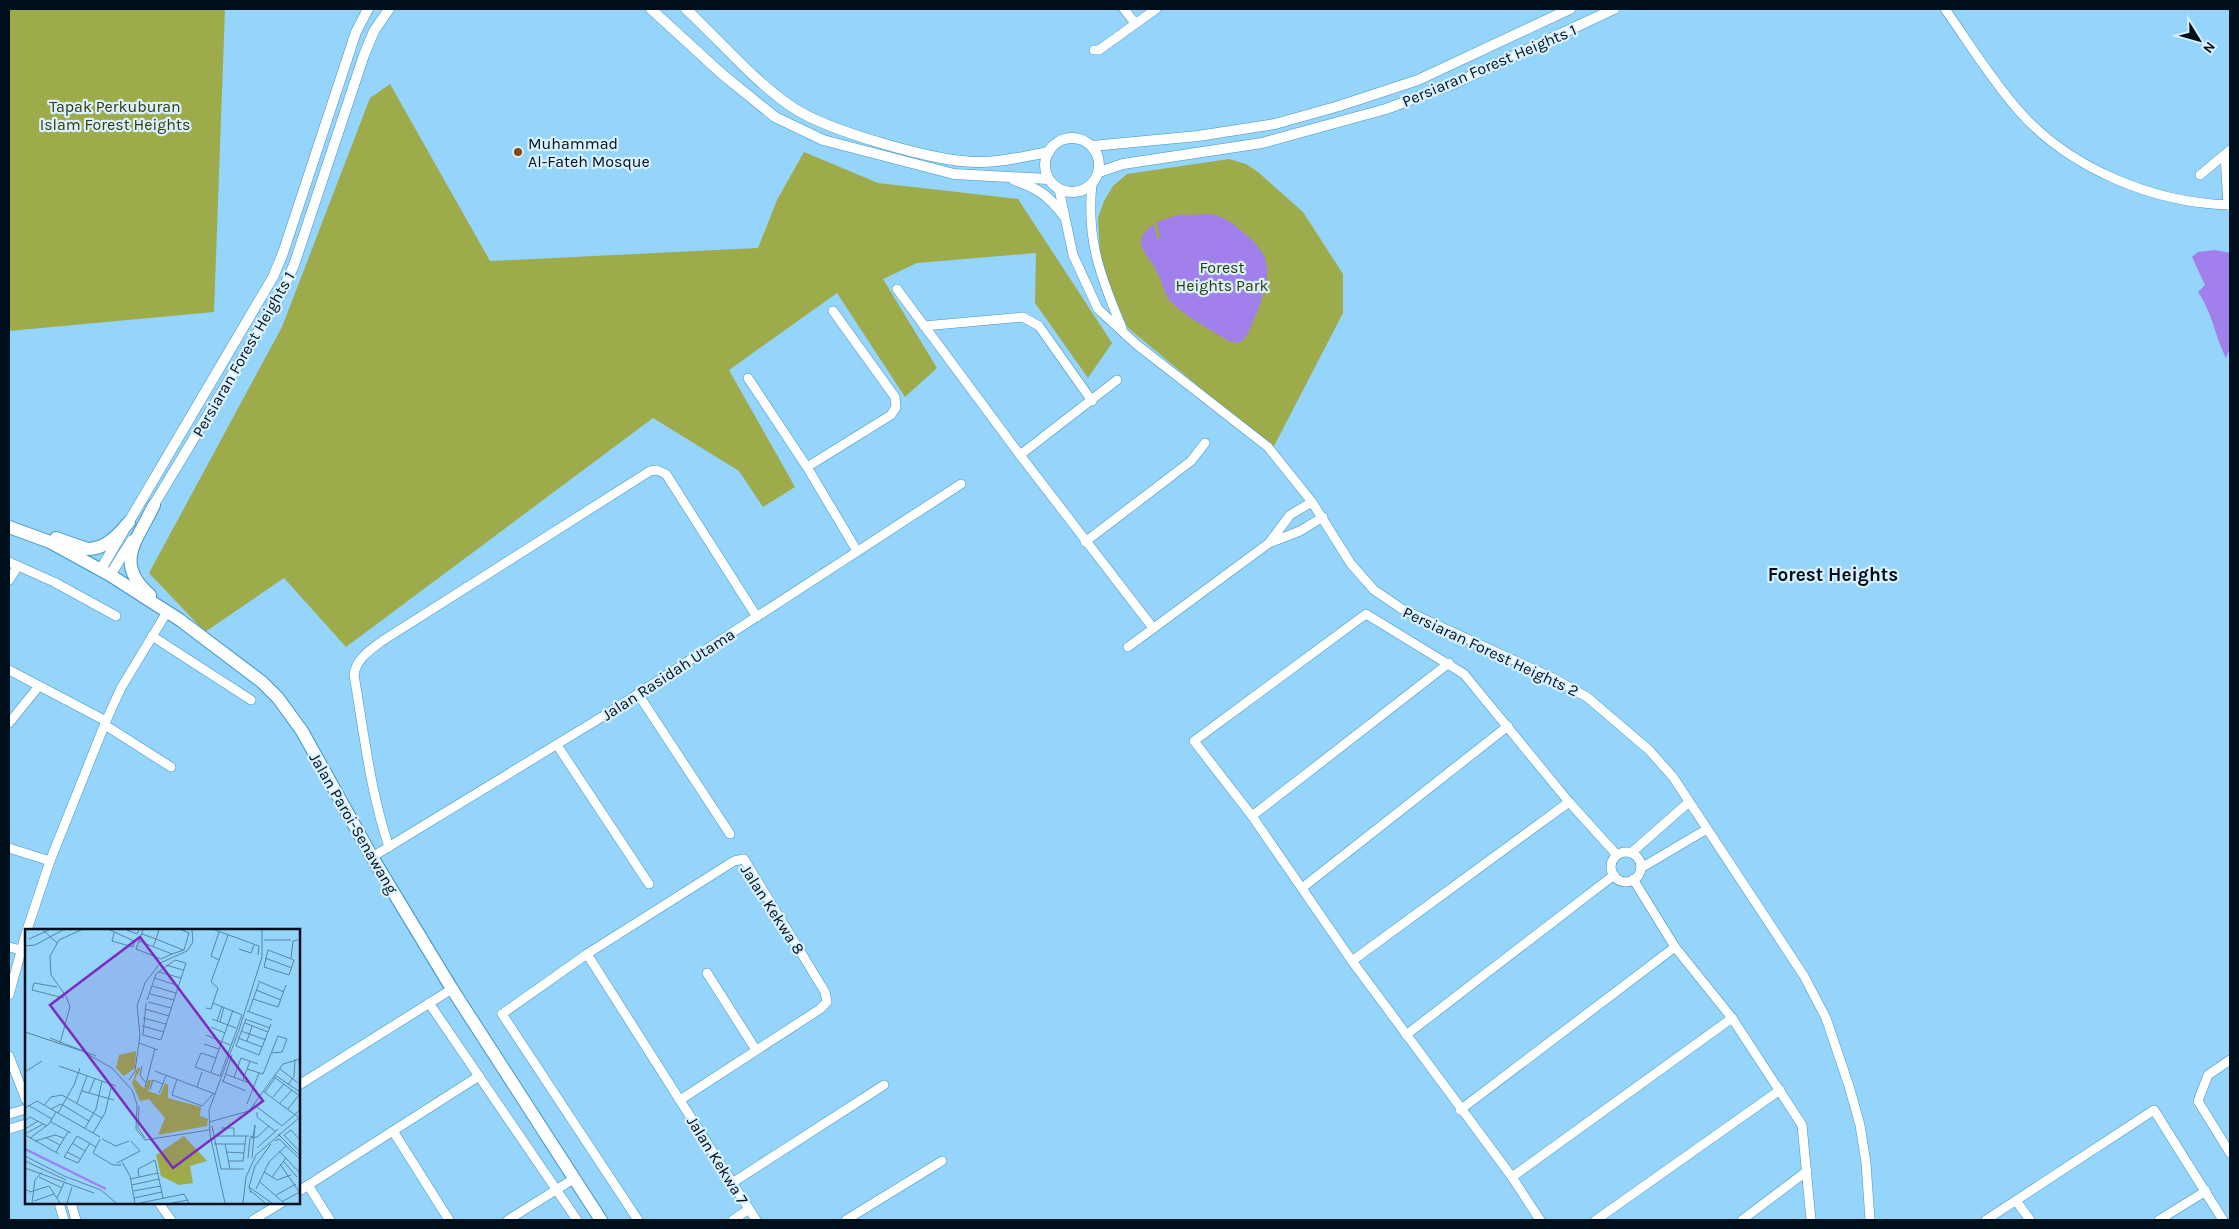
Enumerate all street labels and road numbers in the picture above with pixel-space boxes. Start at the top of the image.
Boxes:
street label: Persiaran Forest Heights 1 [1399,20,1579,111]
street label: Persiaran Forest Heights 1 [188,268,299,440]
street label: Persiaran Forest Heights 2 [1400,602,1582,701]
street label: Jalan Rasidah Utama [598,624,738,724]
street label: Jalan Paroi-Senawang [305,749,402,897]
street label: Jalan Kekwa 8 [737,861,809,958]
street label: Jalan Kekwa 7 [683,1113,753,1208]

